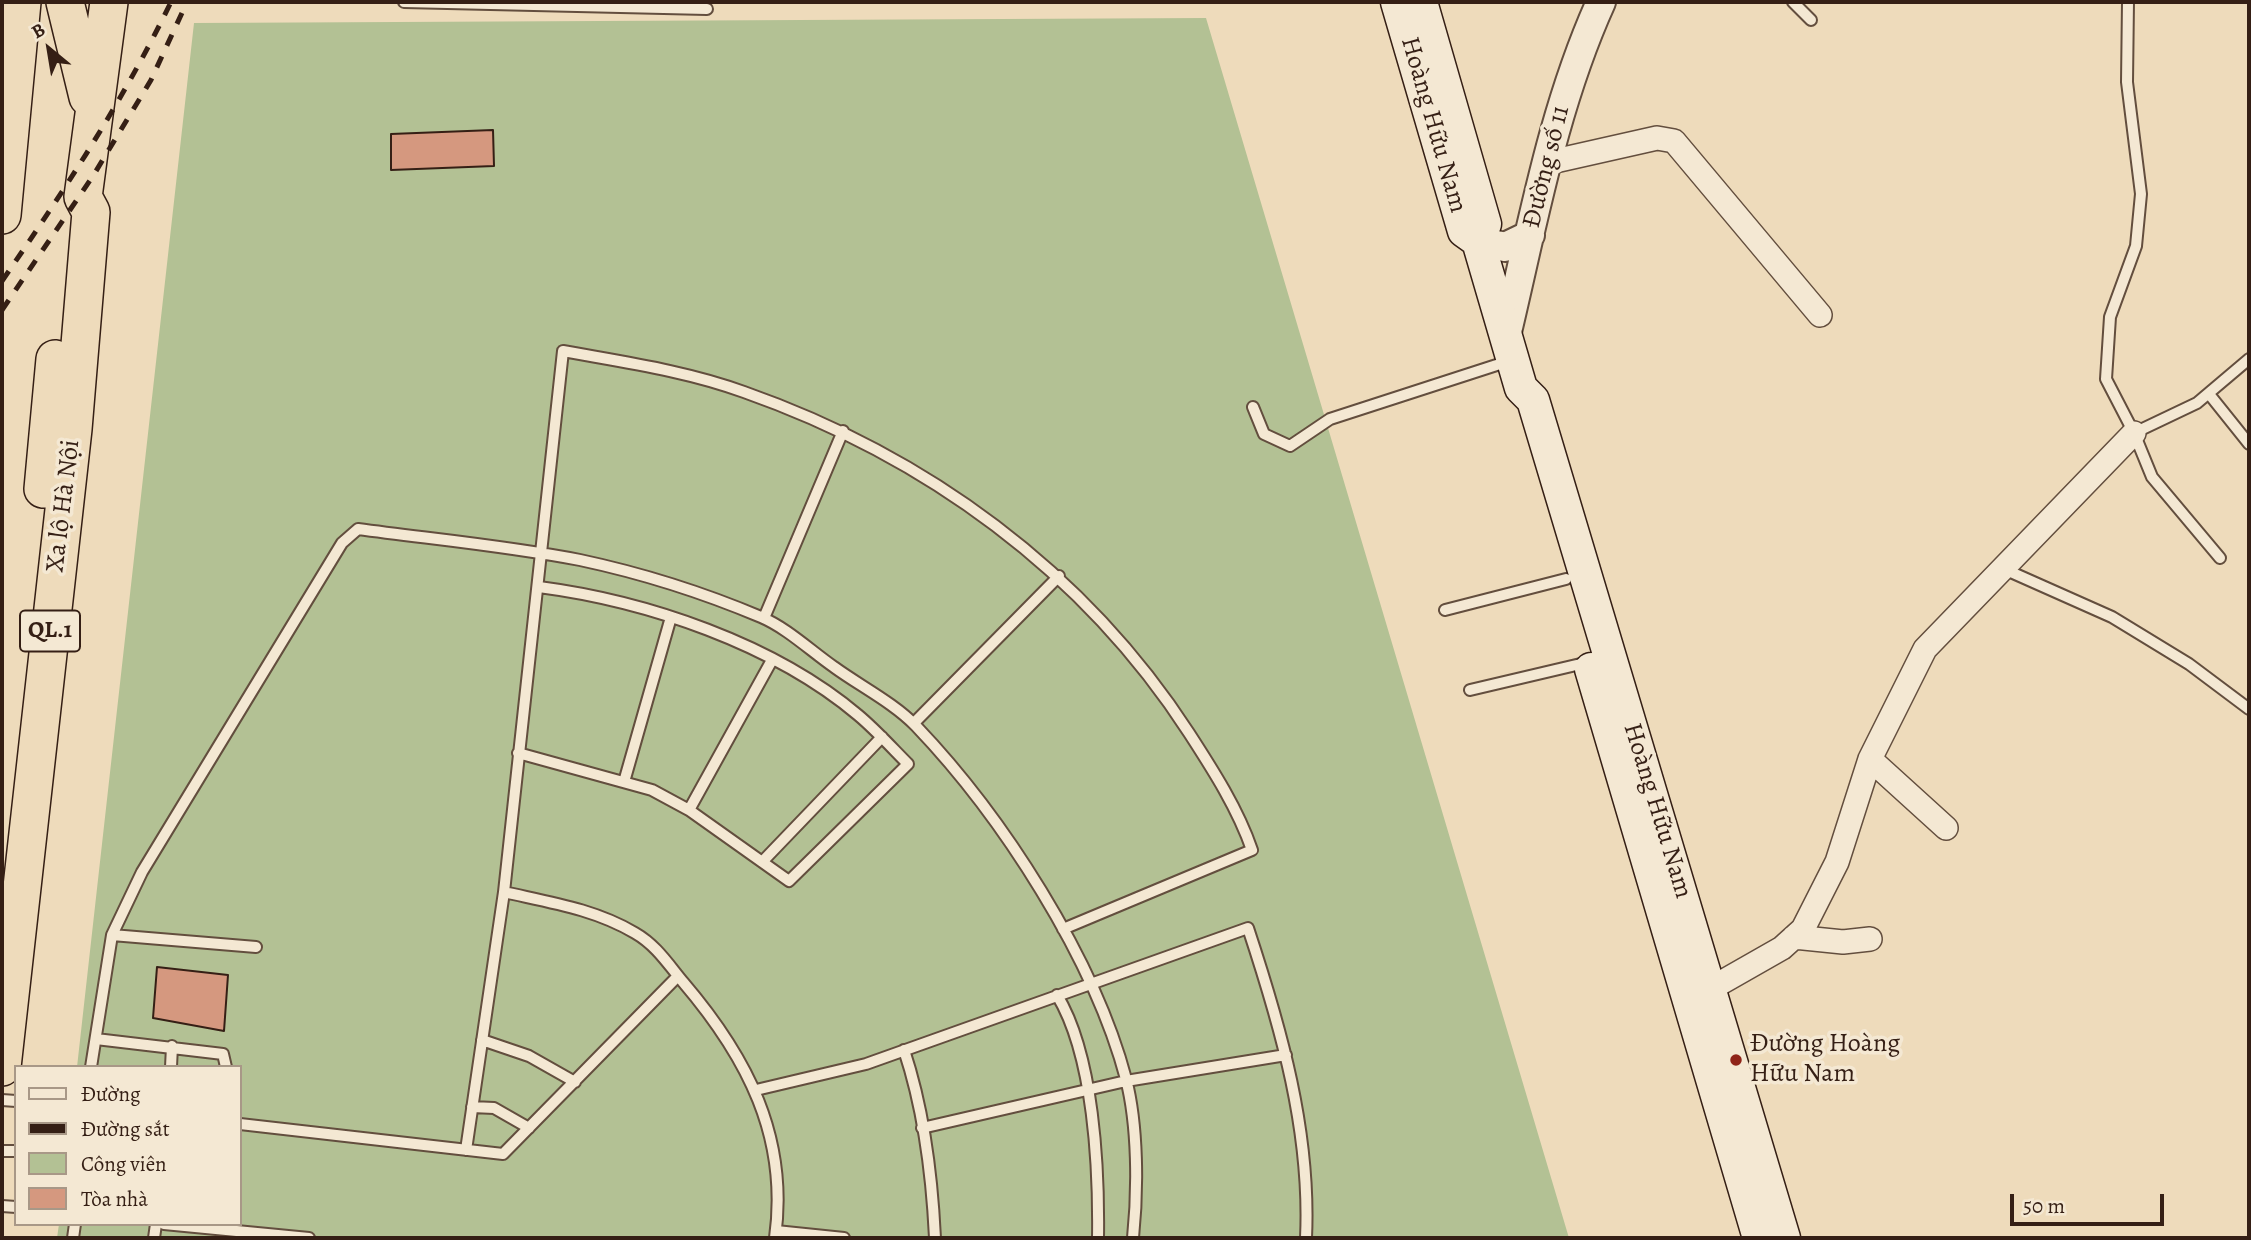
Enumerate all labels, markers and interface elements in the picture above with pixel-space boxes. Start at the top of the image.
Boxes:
north arrow [14,14,84,84]
text: B [27,17,50,45]
street label: Hoàng Hữu Nam [1393,33,1473,217]
street label: Đường số 11 [1517,103,1577,231]
street label: Xa lộ Hà Nội [40,438,88,574]
road number: QL.1 [20,610,80,652]
street label: Hoàng Hữu Nam [1616,720,1698,902]
place label: Đường Hoàng Hữu Nam [1750,1029,1900,1090]
marker: Đường Hoàng Hữu Nam [1728,1052,1744,1068]
legend [14,1065,242,1226]
text: Đường [81,1080,140,1108]
text: Đường sắt [81,1115,170,1143]
text: Công viên [81,1150,167,1178]
scale bar [2013,1180,2167,1224]
text: Tòa nhà [81,1185,148,1213]
text: 50 m [2023,1192,2065,1220]

